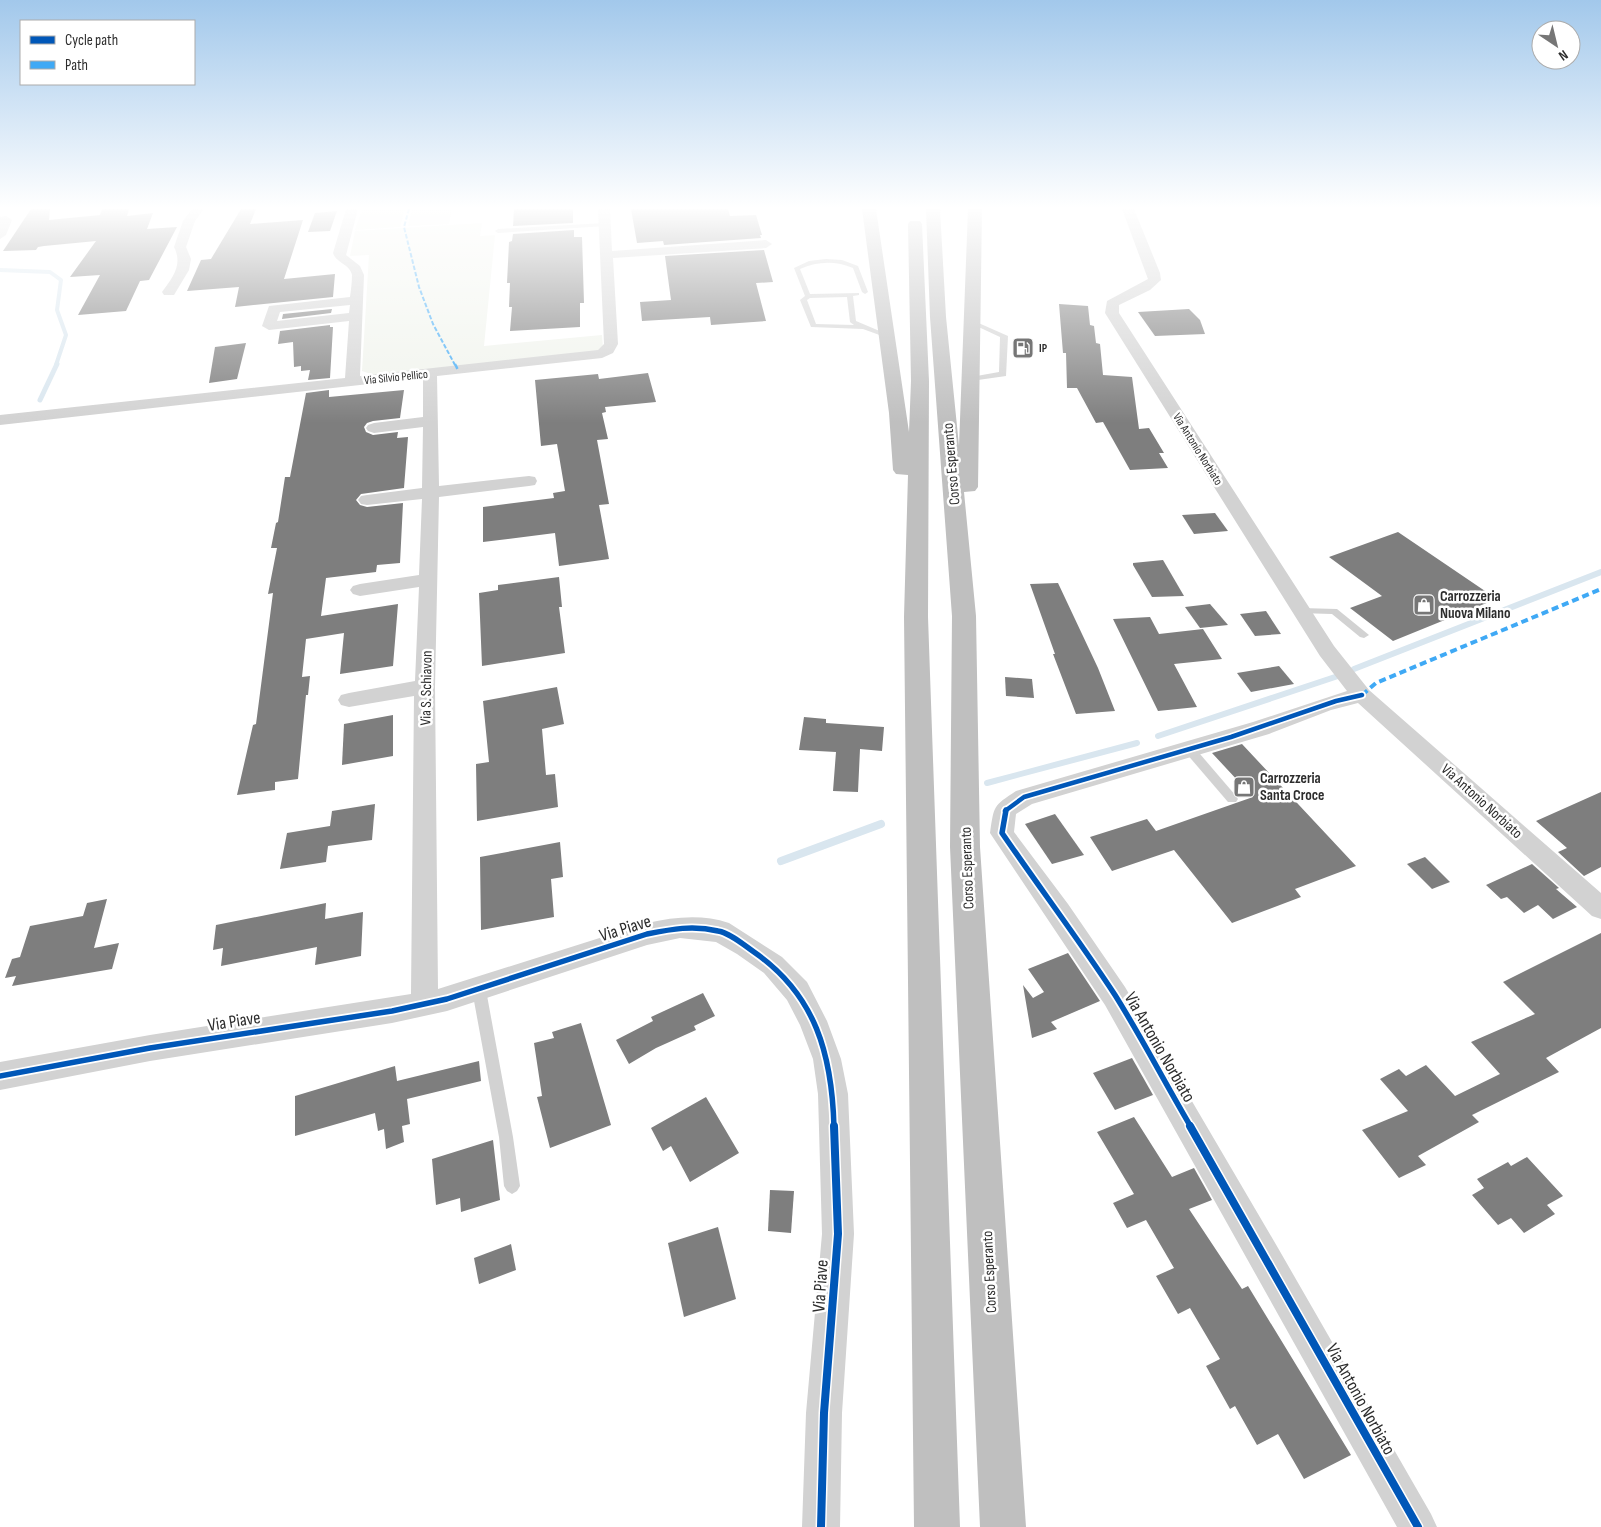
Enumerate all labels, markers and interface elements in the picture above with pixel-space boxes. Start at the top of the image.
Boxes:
legend [20,20,195,85]
north arrow [1531,20,1581,70]
text: Cycle path [65,31,118,50]
text: N [1555,46,1571,64]
text: Path [65,56,88,75]
fuel station icon: IP [1011,336,1035,360]
place label: IP [1039,341,1048,356]
street label: Via Silvio Pellico [363,367,429,388]
street label: Via Antonio Norbiato [1169,410,1226,488]
street label: Corso Esperanto [938,422,965,506]
place label: Carrozzeria Nuova Milano [1440,587,1510,623]
shop icon: Carrozzeria Nuova Milano [1412,593,1436,617]
street label: Via S. Schiavon [416,650,437,726]
street label: Via Antonio Norbiato [1437,760,1526,843]
place label: Carrozzeria Santa Croce [1260,769,1324,805]
shop icon: Carrozzeria Santa Croce [1232,775,1256,799]
street label: Corso Esperanto [957,827,978,909]
street label: Via Piave [597,911,654,946]
street label: Via Antonio Norbiato [1120,988,1200,1106]
street label: Via Piave [206,1007,262,1036]
street label: Corso Esperanto [978,1230,1001,1314]
street label: Via Piave [808,1259,833,1313]
street label: Via Antonio Norbiato [1321,1340,1400,1458]

